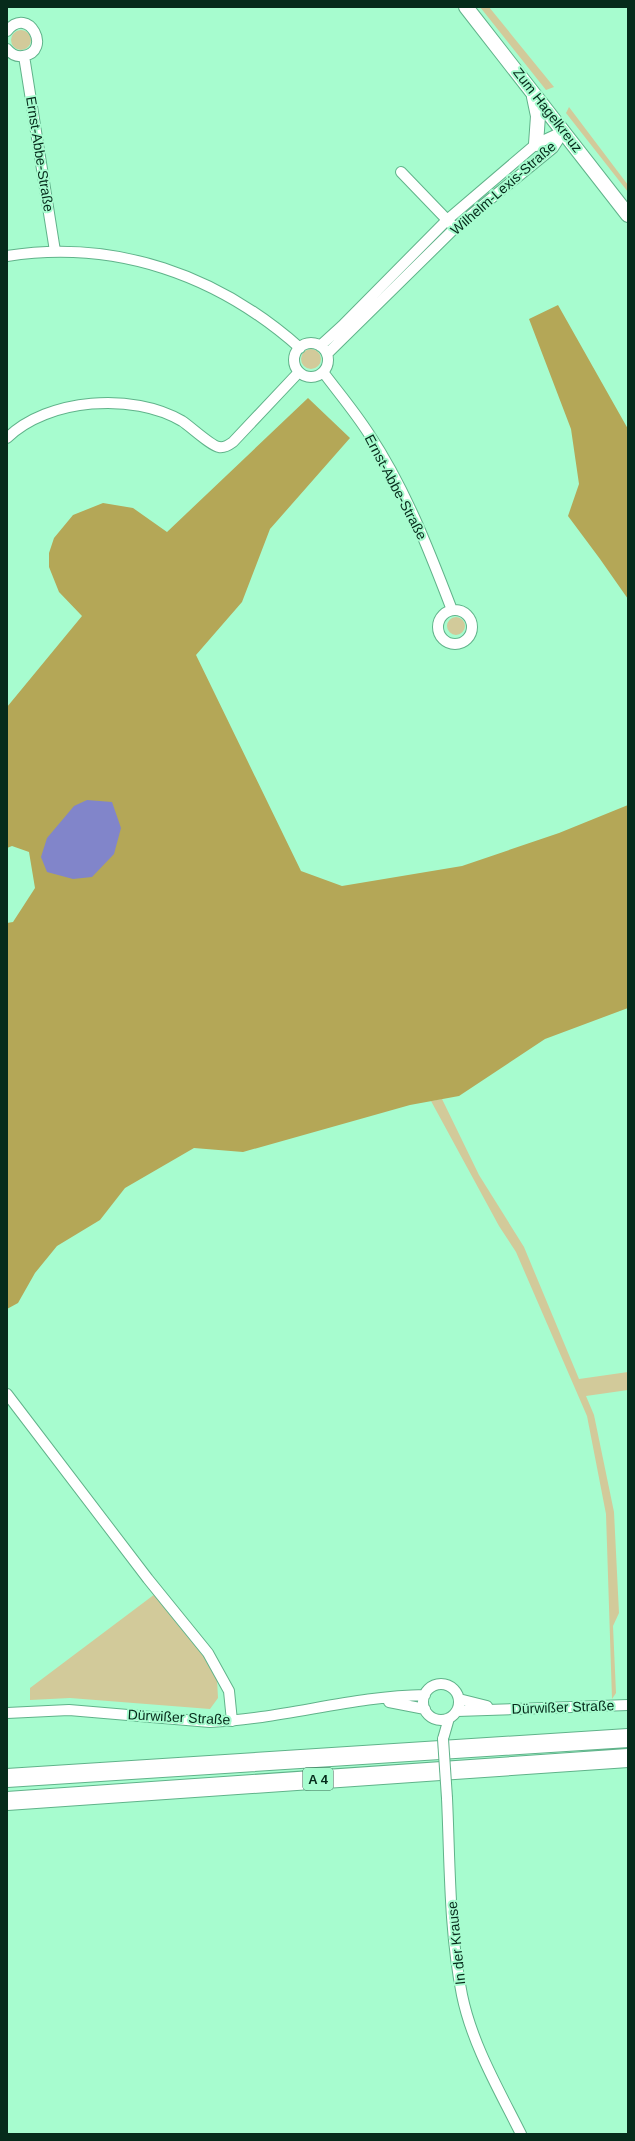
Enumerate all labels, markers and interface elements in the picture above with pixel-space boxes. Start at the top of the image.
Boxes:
street label: Zum Hagelkreuz [510,65,586,155]
street label: Ernst-Abbe-Straße [23,95,57,213]
street label: Wilhelm-Lexis-Straße [447,138,559,238]
street label: Ernst-Abbe-Straße [362,432,431,542]
street label: Dürwißer Straße [511,1697,615,1717]
street label: Dürwißer Straße [127,1706,231,1728]
road number: A 4 [303,1768,333,1790]
street label: In der Krause [444,1900,468,1986]

